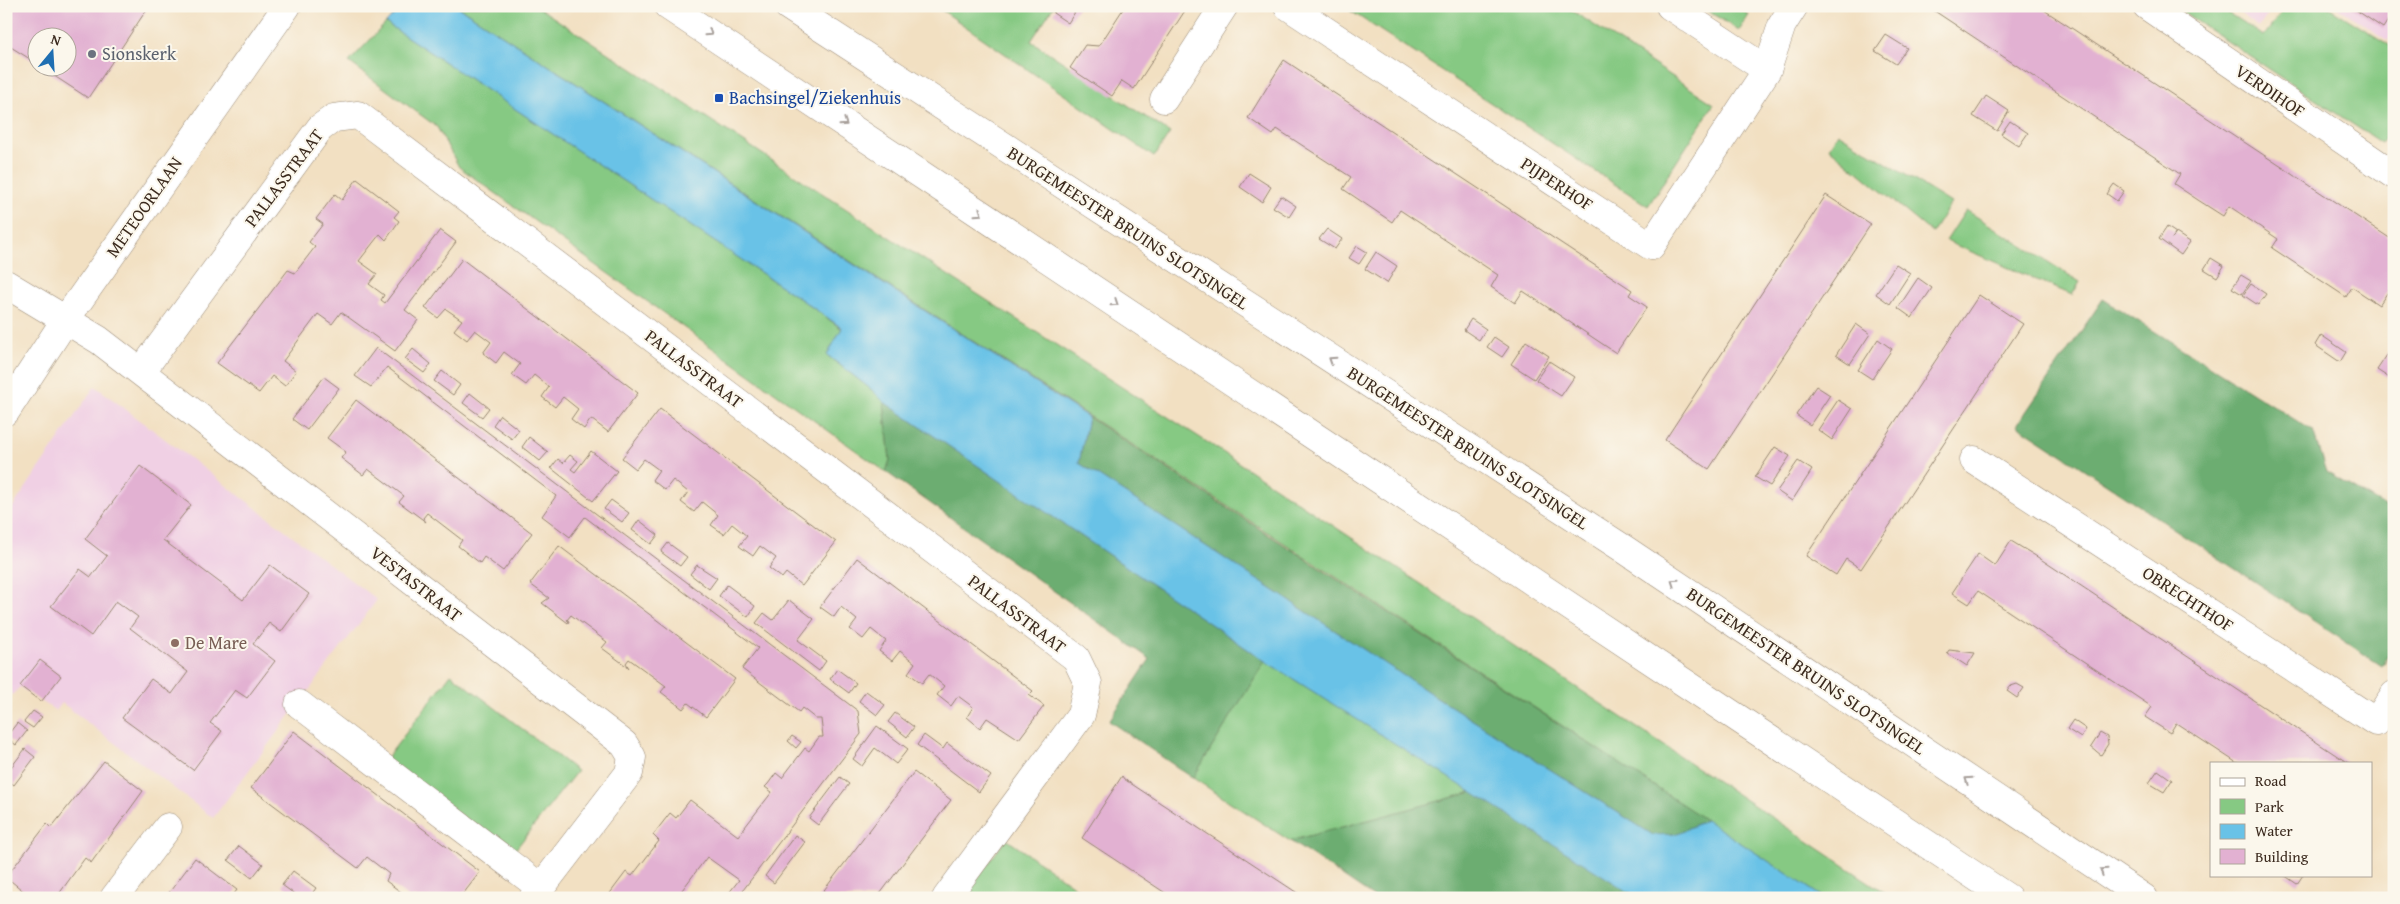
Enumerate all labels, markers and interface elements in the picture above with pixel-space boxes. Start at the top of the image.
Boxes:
one-way arrow [703,27,713,36]
north arrow [28,28,78,78]
text: N [48,29,64,51]
place label: Sionskerk [102,40,177,67]
marker: Sionskerk [86,48,98,60]
street label: VERDIHOF [2230,57,2311,124]
place label: Bachsingel/Ziekenhuis [729,84,901,111]
marker: Bachsingel/Ziekenhuis [713,92,725,104]
one-way arrow [838,117,848,126]
street label: PALLASSTRAAT [238,123,330,233]
street label: BURGEMEESTER BRUINS SLOTSINGEL [1002,139,1255,316]
street label: PIJPERHOF [1516,150,1599,217]
street label: METEOORLAAN [99,151,189,263]
one-way arrow [974,207,983,217]
one-way arrow [1109,297,1118,307]
street label: PALLASSTRAAT [639,323,749,415]
one-way arrow [1328,357,1338,366]
street label: BURGEMEESTER BRUINS SLOTSINGEL [1342,359,1595,536]
street label: VESTASTRAAT [365,539,468,628]
street label: OBRECHTHOF [2137,559,2239,638]
street label: PALLASSTRAAT [962,568,1072,660]
one-way arrow [1670,579,1679,588]
street label: BURGEMEESTER BRUINS SLOTSINGEL [1681,580,1931,761]
place label: De Mare [185,629,247,656]
marker: De Mare [169,637,181,649]
legend [2210,762,2372,876]
text: Road [2255,770,2286,791]
one-way arrow [1965,777,1974,786]
text: Park [2255,796,2284,817]
text: Water [2255,820,2293,841]
text: Building [2255,846,2309,867]
one-way arrow [2100,867,2109,877]

